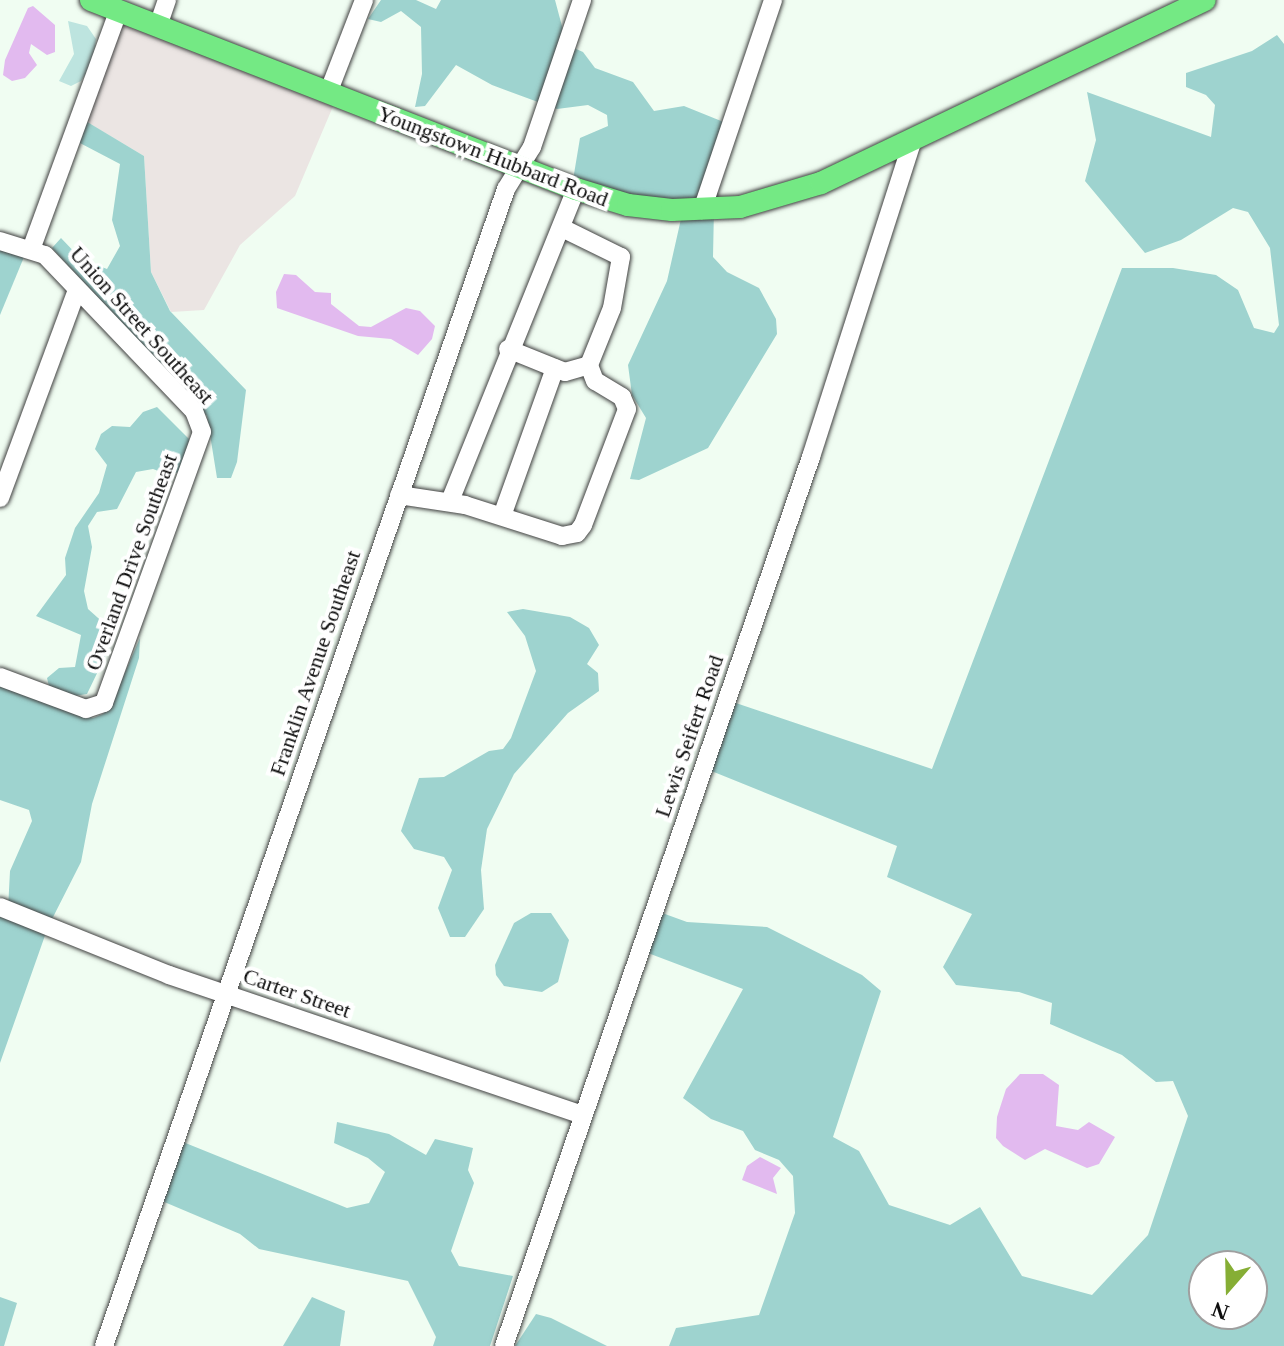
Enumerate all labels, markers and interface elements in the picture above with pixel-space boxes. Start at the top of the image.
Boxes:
street label: Youngstown Hubbard Road [374,100,612,212]
street label: Union Street Southeast [64,241,220,409]
street label: Overland Drive Southeast [80,450,182,674]
street label: Franklin Avenue Southeast [264,546,366,780]
street label: Lewis Seifert Road [649,651,729,821]
street label: Carter Street [240,962,354,1024]
north arrow [1188,1250,1268,1330]
text: N [1209,1297,1232,1326]

